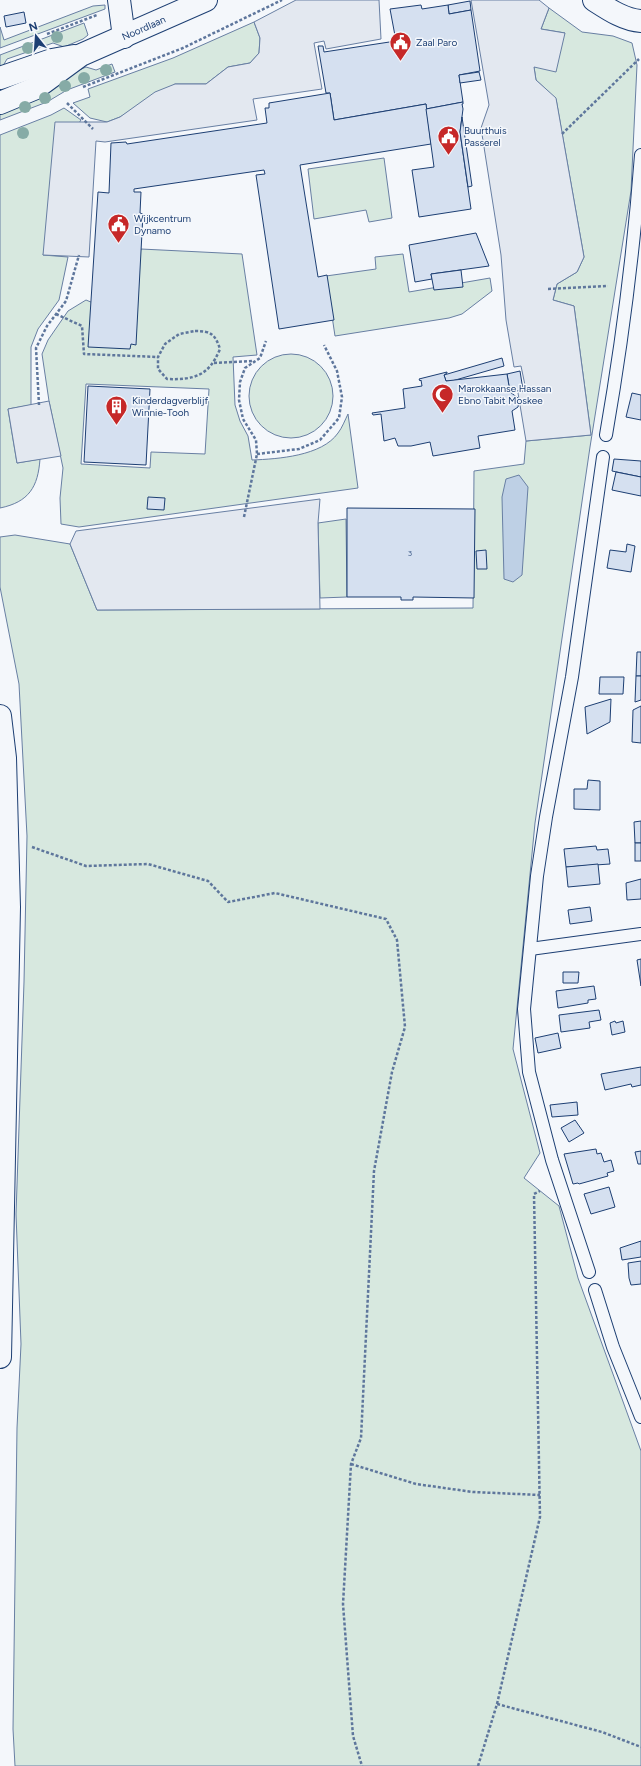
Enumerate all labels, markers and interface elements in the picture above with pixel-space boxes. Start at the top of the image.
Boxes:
street label: Noordlaan [119,12,168,43]
north arrow [16,16,56,56]
text: N [27,19,39,34]
public building icon: Zaal Paro [387,29,413,62]
place label: Zaal Paro [416,36,457,49]
public building icon: Buurthuis Passerel [435,123,461,156]
place label: Buurthuis Passerel [464,124,507,149]
public building icon: Wijkcentrum Dynamo [105,211,131,244]
place label: Wijkcentrum Dynamo [134,212,191,237]
mosque icon: Marokkaanse Hassan Ebno Tabit Moskee [430,381,456,414]
place label: Marokkaanse Hassan Ebno Tabit Moskee [458,382,552,407]
building icon: Kinderdagverblijf Winnie-Tooh [104,393,130,426]
place label: Kinderdagverblijf Winnie-Tooh [132,394,209,419]
house number: 3 [408,548,412,558]

